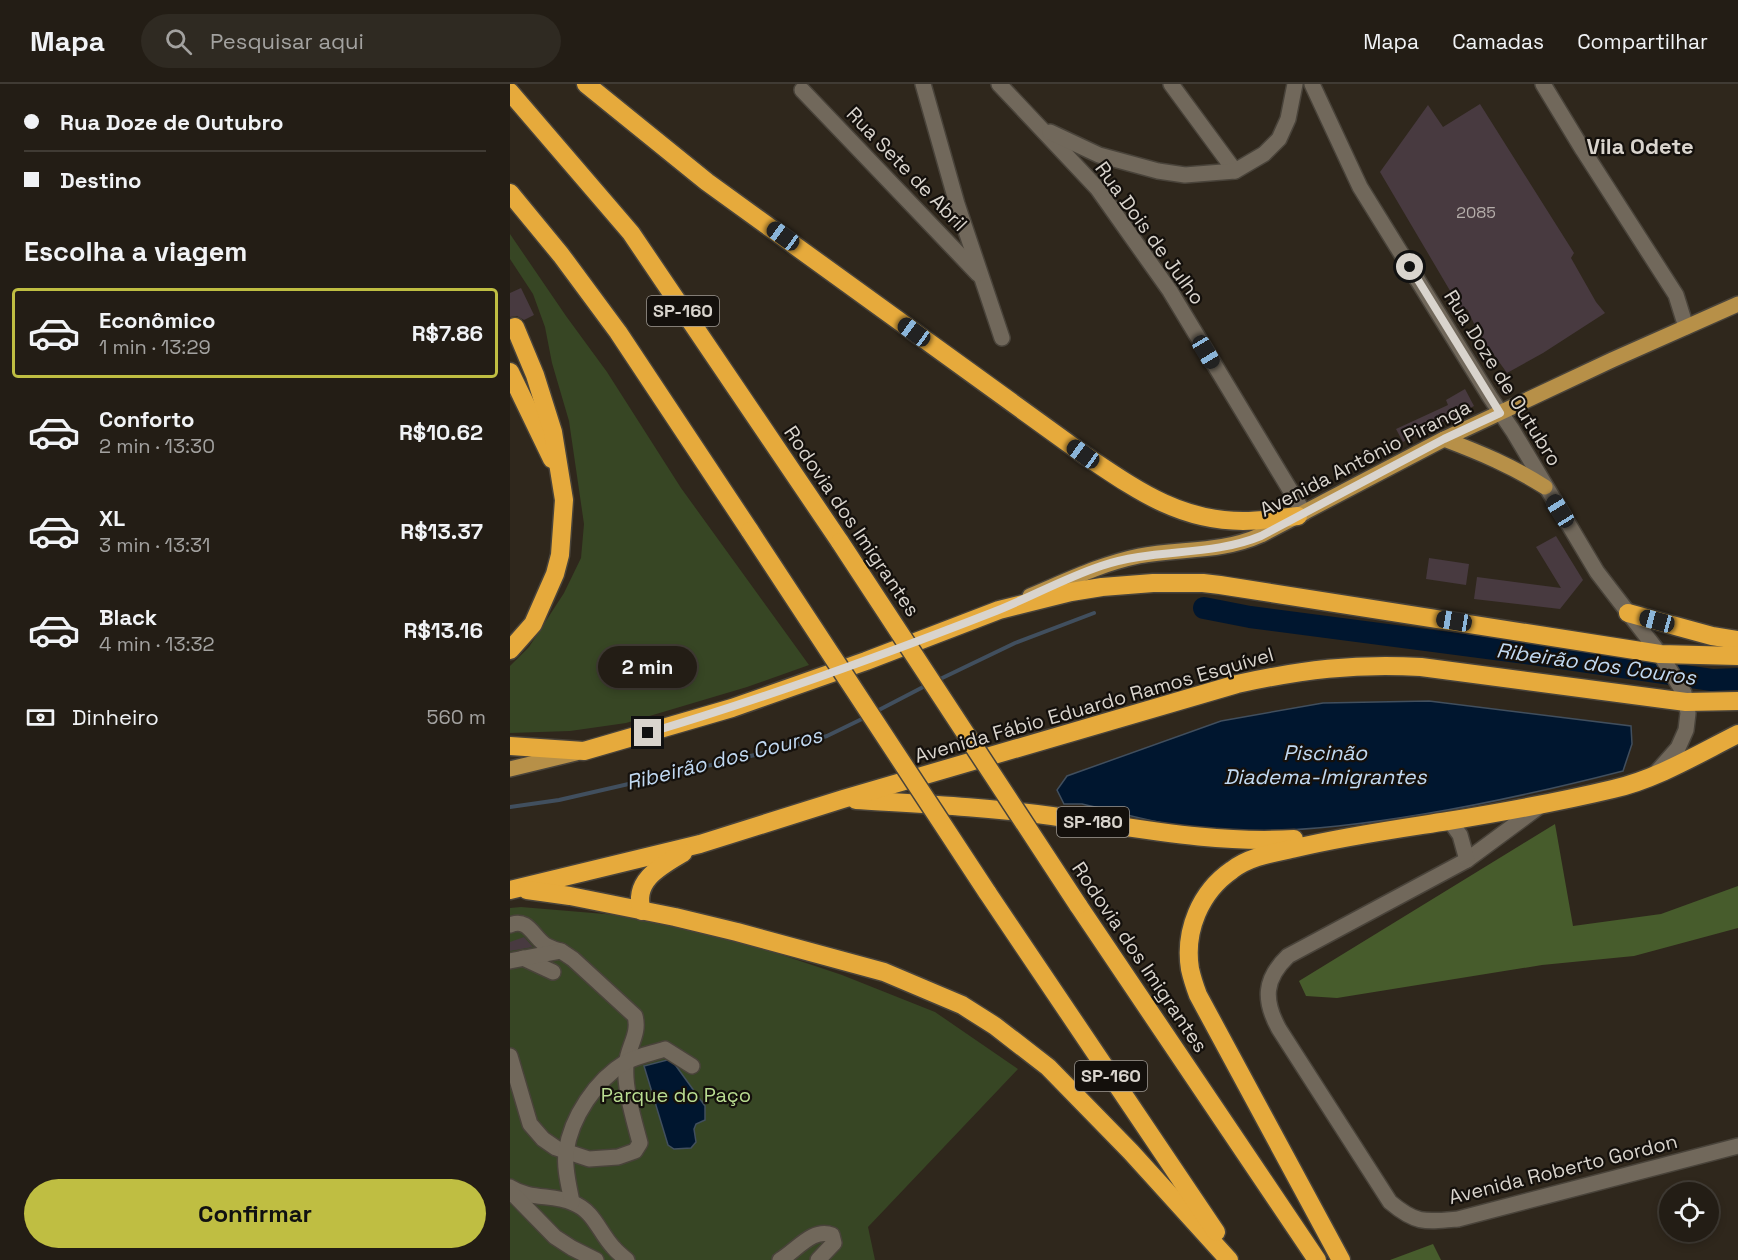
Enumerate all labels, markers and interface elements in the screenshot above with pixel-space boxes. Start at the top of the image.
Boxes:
search box [141,14,561,68]
text: Mapa [30,23,105,59]
icon: search [162,25,195,58]
text: Pesquisar aqui [210,27,364,55]
text: Mapa [1363,28,1419,55]
text: Camadas [1452,28,1544,55]
text: Compartilhar [1577,28,1708,55]
street label: Rua Sete de Abril [841,101,973,237]
text: Rua Doze de Outubro [60,108,283,136]
district label: Vila Odete [1586,132,1694,160]
street label: Rua Dois de Julho [1089,156,1211,310]
text: Destino [60,166,142,194]
house number: 2085 [1456,202,1496,223]
car [763,218,803,254]
text: Escolha a viagem [24,234,247,269]
route start [1396,253,1423,280]
street label: Rua Doze de Outubro [1438,285,1568,471]
road number: SP-160 [647,296,719,326]
icon: car [27,306,81,360]
text: Econômico [99,306,216,334]
car [894,314,934,350]
text: R$7.86 [412,319,483,347]
car [1189,332,1223,372]
text: 1 min · 13:29 [99,334,211,360]
street label: Avenida Antônio Piranga [1255,393,1475,523]
icon: car [27,405,81,459]
text: Conforto [99,405,194,433]
text: R$10.62 [399,418,483,446]
street label: Rodovia dos Imigrantes [778,421,926,621]
text: 2 min · 13:30 [99,433,215,459]
car [1063,436,1103,472]
car [1543,491,1577,531]
icon: car [27,504,81,558]
text: XL [99,504,125,532]
text: R$13.37 [400,517,483,545]
text: 3 min · 13:31 [99,532,210,558]
icon: car [27,603,81,657]
text: Black [99,603,157,631]
car [1637,608,1677,634]
car [1435,609,1473,633]
text: R$13.16 [403,616,483,644]
text: 4 min · 13:32 [99,631,215,657]
water label: Ribeirão dos Couros [1495,636,1698,691]
street label: Avenida Fábio Eduardo Ramos Esquível [911,641,1277,769]
callout: 2 min [598,646,698,688]
text: 2 min [622,654,673,680]
icon: cash [24,701,57,734]
text: Dinheiro [72,703,159,731]
text: 560 m [427,704,486,730]
route end [634,719,661,746]
water label: Ribeirão dos Couros [623,721,826,796]
water label: Piscinão Diadema-Imigrantes [1223,739,1427,790]
road number: SP-180 [1057,807,1129,837]
street label: Rodovia dos Imigrantes [1066,857,1214,1057]
road number: SP-160 [1075,1061,1147,1091]
park label: Parque do Paço [601,1082,751,1108]
street label: Avenida Roberto Gordon [1446,1128,1680,1210]
button: Confirmar [24,1179,486,1248]
map controls [1659,1182,1719,1242]
button: locate [1659,1182,1719,1242]

